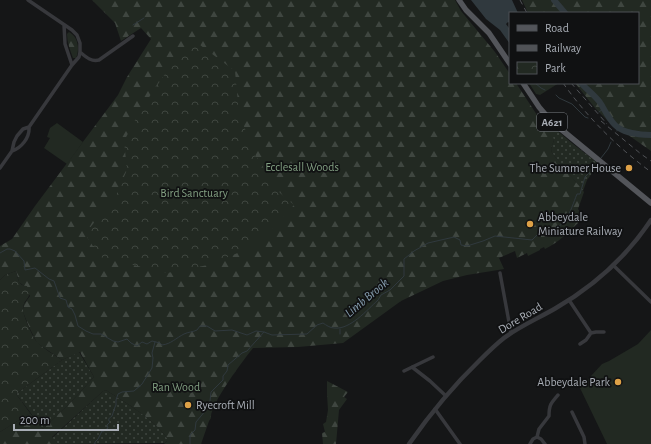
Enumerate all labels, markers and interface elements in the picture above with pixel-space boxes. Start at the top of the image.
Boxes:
legend [509,12,639,84]
text: Road [545,22,569,34]
text: Railway [545,42,581,55]
text: Park [545,62,566,74]
road number: A621 [537,113,567,131]
park label: Ecclesall Woods [265,161,339,173]
place label: The Summer House [529,162,621,174]
marker: The Summer House [624,163,634,173]
park label: Bird Sanctuary [160,187,228,200]
place label: Abbeydale Miniature Railway [538,211,622,238]
marker: Abbeydale Miniature Railway [525,219,535,229]
water label: Limb Brook [343,276,391,320]
street label: Dore Road [496,300,544,336]
place label: Abbeydale Park [537,376,611,389]
marker: Abbeydale Park [613,377,623,387]
park label: Ran Wood [152,381,200,393]
place label: Ryecroft Mill [196,399,255,412]
marker: Ryecroft Mill [183,400,193,410]
scale bar [14,406,118,432]
text: 200 m [20,414,50,426]

